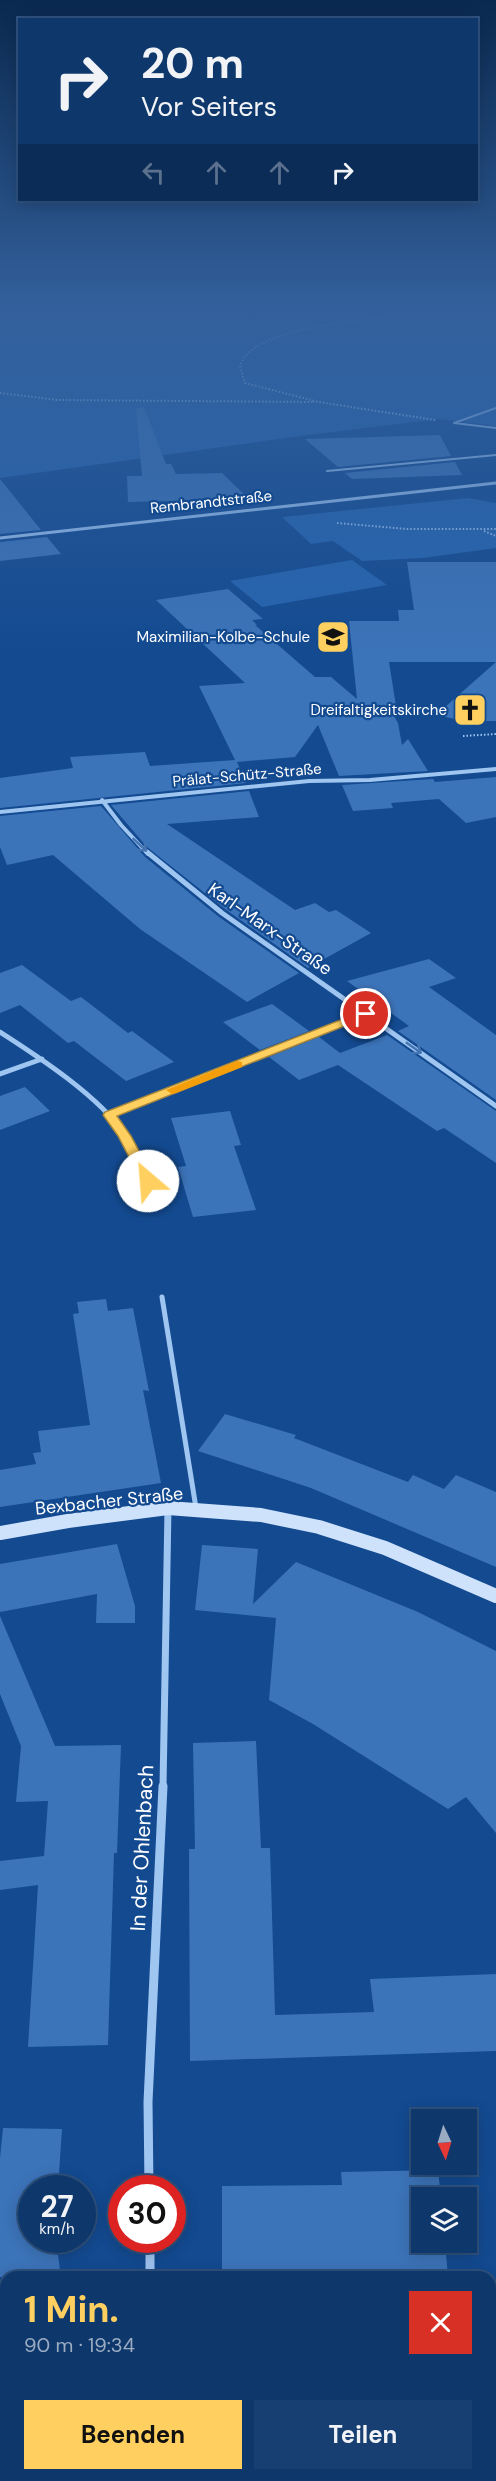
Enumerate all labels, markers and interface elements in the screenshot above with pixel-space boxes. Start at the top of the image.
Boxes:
text: 20 m [141,36,244,91]
icon: right [42,42,120,120]
text: Vor Seiters [141,89,277,124]
icon: left [137,156,170,189]
icon: ahead [200,156,233,189]
icon: ahead [263,156,296,189]
icon: right [326,156,359,189]
street label: Rembrandtstraße [149,486,273,518]
school or university icon: Maximilian-Kolbe-Schule [315,619,351,655]
place label: Maximilian-Kolbe-Schule [136,627,310,647]
church icon: Dreifaltigkeitskirche [452,692,488,728]
place label: Dreifaltigkeitskirche [310,700,447,720]
street label: Prälat-Schütz-Straße [172,759,322,791]
one-way arrow [132,837,147,852]
street label: Karl-Marx-Straße [203,877,337,981]
pin [340,988,391,1039]
icon: arrive [349,997,382,1030]
one-way arrow [405,1042,422,1054]
position arrow [116,1149,180,1213]
street label: Bexbacher Straße [34,1481,184,1521]
street label: In der Ohlenbach [124,1764,160,1932]
north arrow [411,2109,477,2175]
map controls [411,2109,477,2253]
speed limit sign: 30 [108,2175,186,2253]
text: 27 [40,2187,74,2226]
button: layers [411,2187,477,2253]
text: km/h [39,2219,75,2239]
text: 1 Min. [24,2286,119,2333]
button: close [409,2291,472,2354]
text: 90 m · 19:34 [24,2332,135,2358]
button: Beenden [24,2400,242,2469]
button: Teilen [254,2400,472,2469]

